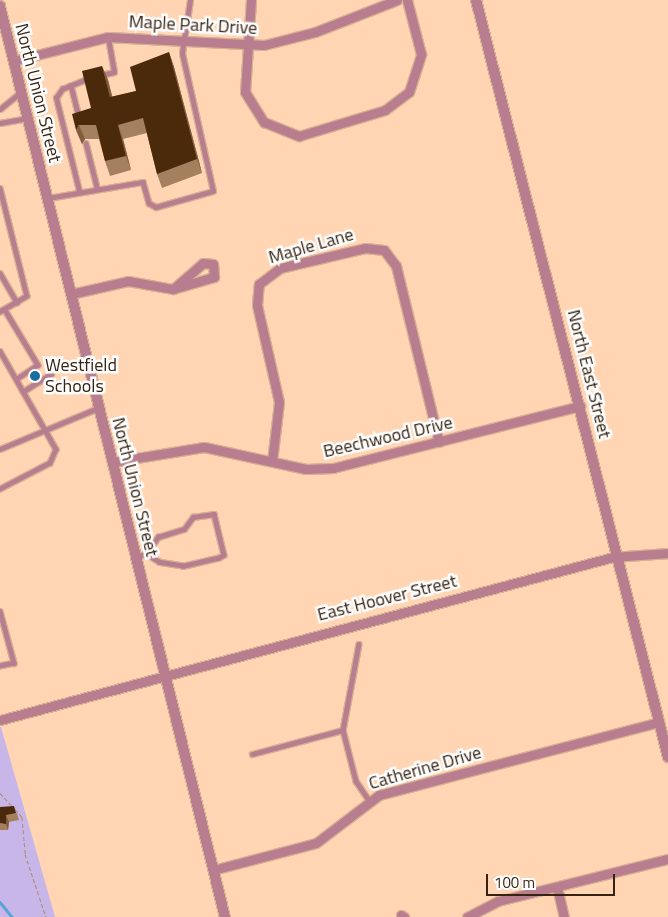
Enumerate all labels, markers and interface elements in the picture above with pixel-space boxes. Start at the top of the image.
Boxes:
street label: Maple Park Drive [128,11,258,39]
street label: North Union Street [10,21,66,165]
street label: Maple Lane [266,224,356,268]
street label: North East Street [563,307,615,441]
place label: Westfield Schools [45,355,117,398]
marker: Westfield Schools [29,370,41,382]
street label: Beechwood Drive [321,412,455,462]
street label: North Union Street [107,415,163,559]
street label: East Hoover Street [315,570,459,626]
street label: Catherine Drive [366,742,484,794]
scale bar [488,864,617,896]
text: 100 m [494,871,535,894]

